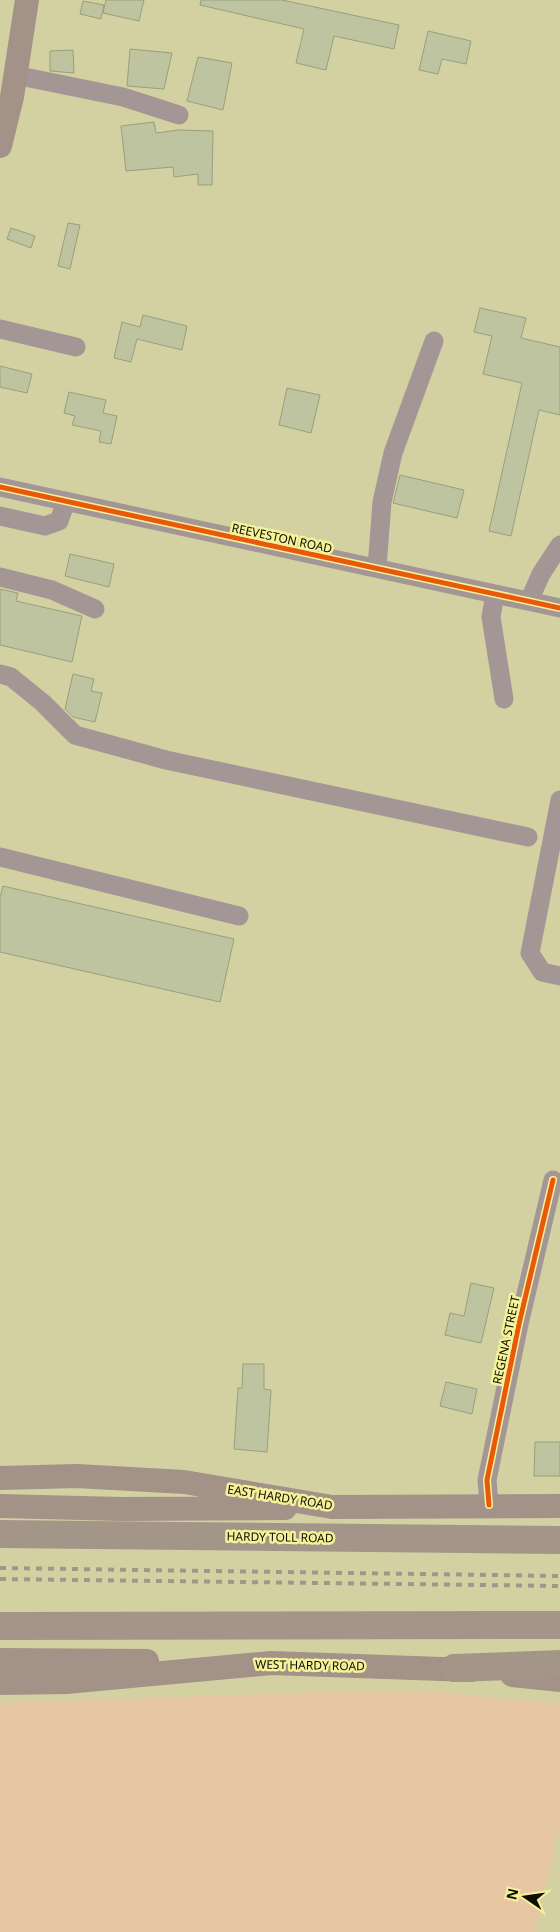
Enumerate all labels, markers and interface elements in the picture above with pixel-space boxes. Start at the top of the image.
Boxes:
street label: REEVESTON ROAD [230,519,334,557]
street label: REGENA STREET [488,1294,524,1386]
street label: EAST HARDY ROAD [226,1480,334,1514]
street label: HARDY TOLL ROAD [226,1528,334,1546]
street label: WEST HARDY ROAD [255,1656,365,1674]
north arrow [500,1872,550,1922]
text: N [501,1886,522,1902]

